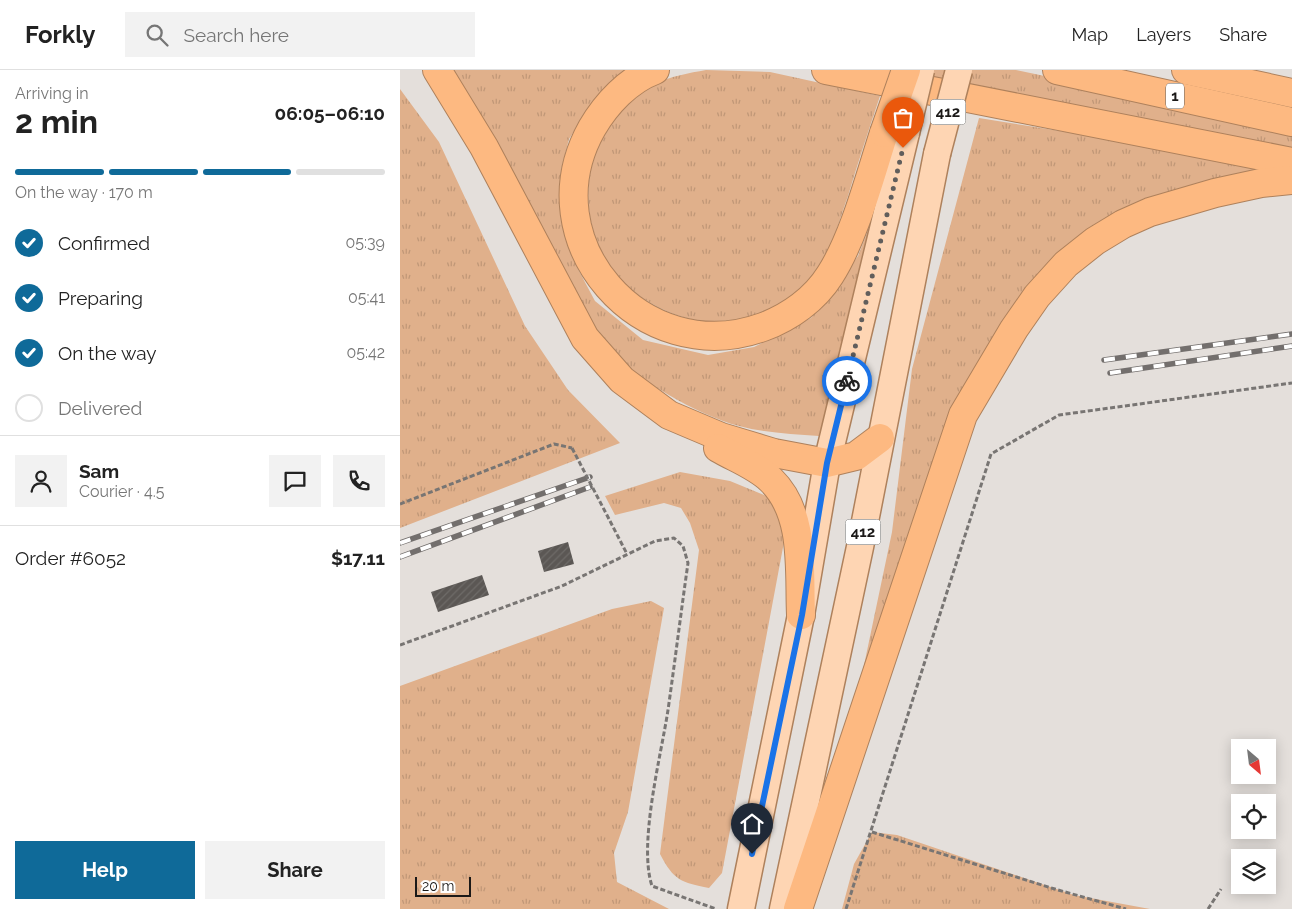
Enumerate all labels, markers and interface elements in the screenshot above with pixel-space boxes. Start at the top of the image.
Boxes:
search box [125,12,475,57]
text: Forkly [25,20,95,49]
icon: search [143,21,171,49]
text: Search here [183,24,289,46]
text: Map [1072,24,1108,45]
text: Layers [1136,24,1191,45]
text: Share [1219,24,1267,45]
text: Arriving in [15,84,89,103]
road number: 1 [1166,84,1184,108]
pin [882,97,924,148]
road number: 412 [930,100,966,124]
text: 06:05–06:10 [275,102,385,124]
text: 2 min [15,103,98,140]
icon: bag [889,104,917,132]
text: On the way · 170 m [15,183,153,202]
icon: check [15,229,43,257]
text: Confirmed [58,232,150,254]
text: 05:39 [346,233,385,252]
icon: check [15,284,43,312]
text: Preparing [58,287,143,309]
text: 05:41 [348,288,385,307]
icon: check [15,339,43,367]
text: On the way [58,342,157,364]
text: 05:42 [346,343,385,362]
courier [822,356,872,406]
icon: bike [833,367,861,395]
text: Delivered [58,397,142,419]
button: person [15,455,67,507]
button: chat [269,455,321,507]
button: phone [333,455,385,507]
text: Sam [79,460,119,482]
text: Courier · 4.5 [79,482,164,501]
road number: 412 [846,520,880,544]
text: Order #6052 [15,547,126,569]
text: $17.11 [331,547,385,569]
north arrow [1231,739,1276,784]
map controls [1231,739,1276,894]
button: locate [1231,794,1276,839]
pin [731,803,773,854]
icon: home [738,810,766,838]
button: Help [15,841,195,899]
button: Share [205,841,385,899]
button: layers [1231,849,1276,894]
scale bar [415,874,471,897]
text: 20 m [422,878,454,894]

